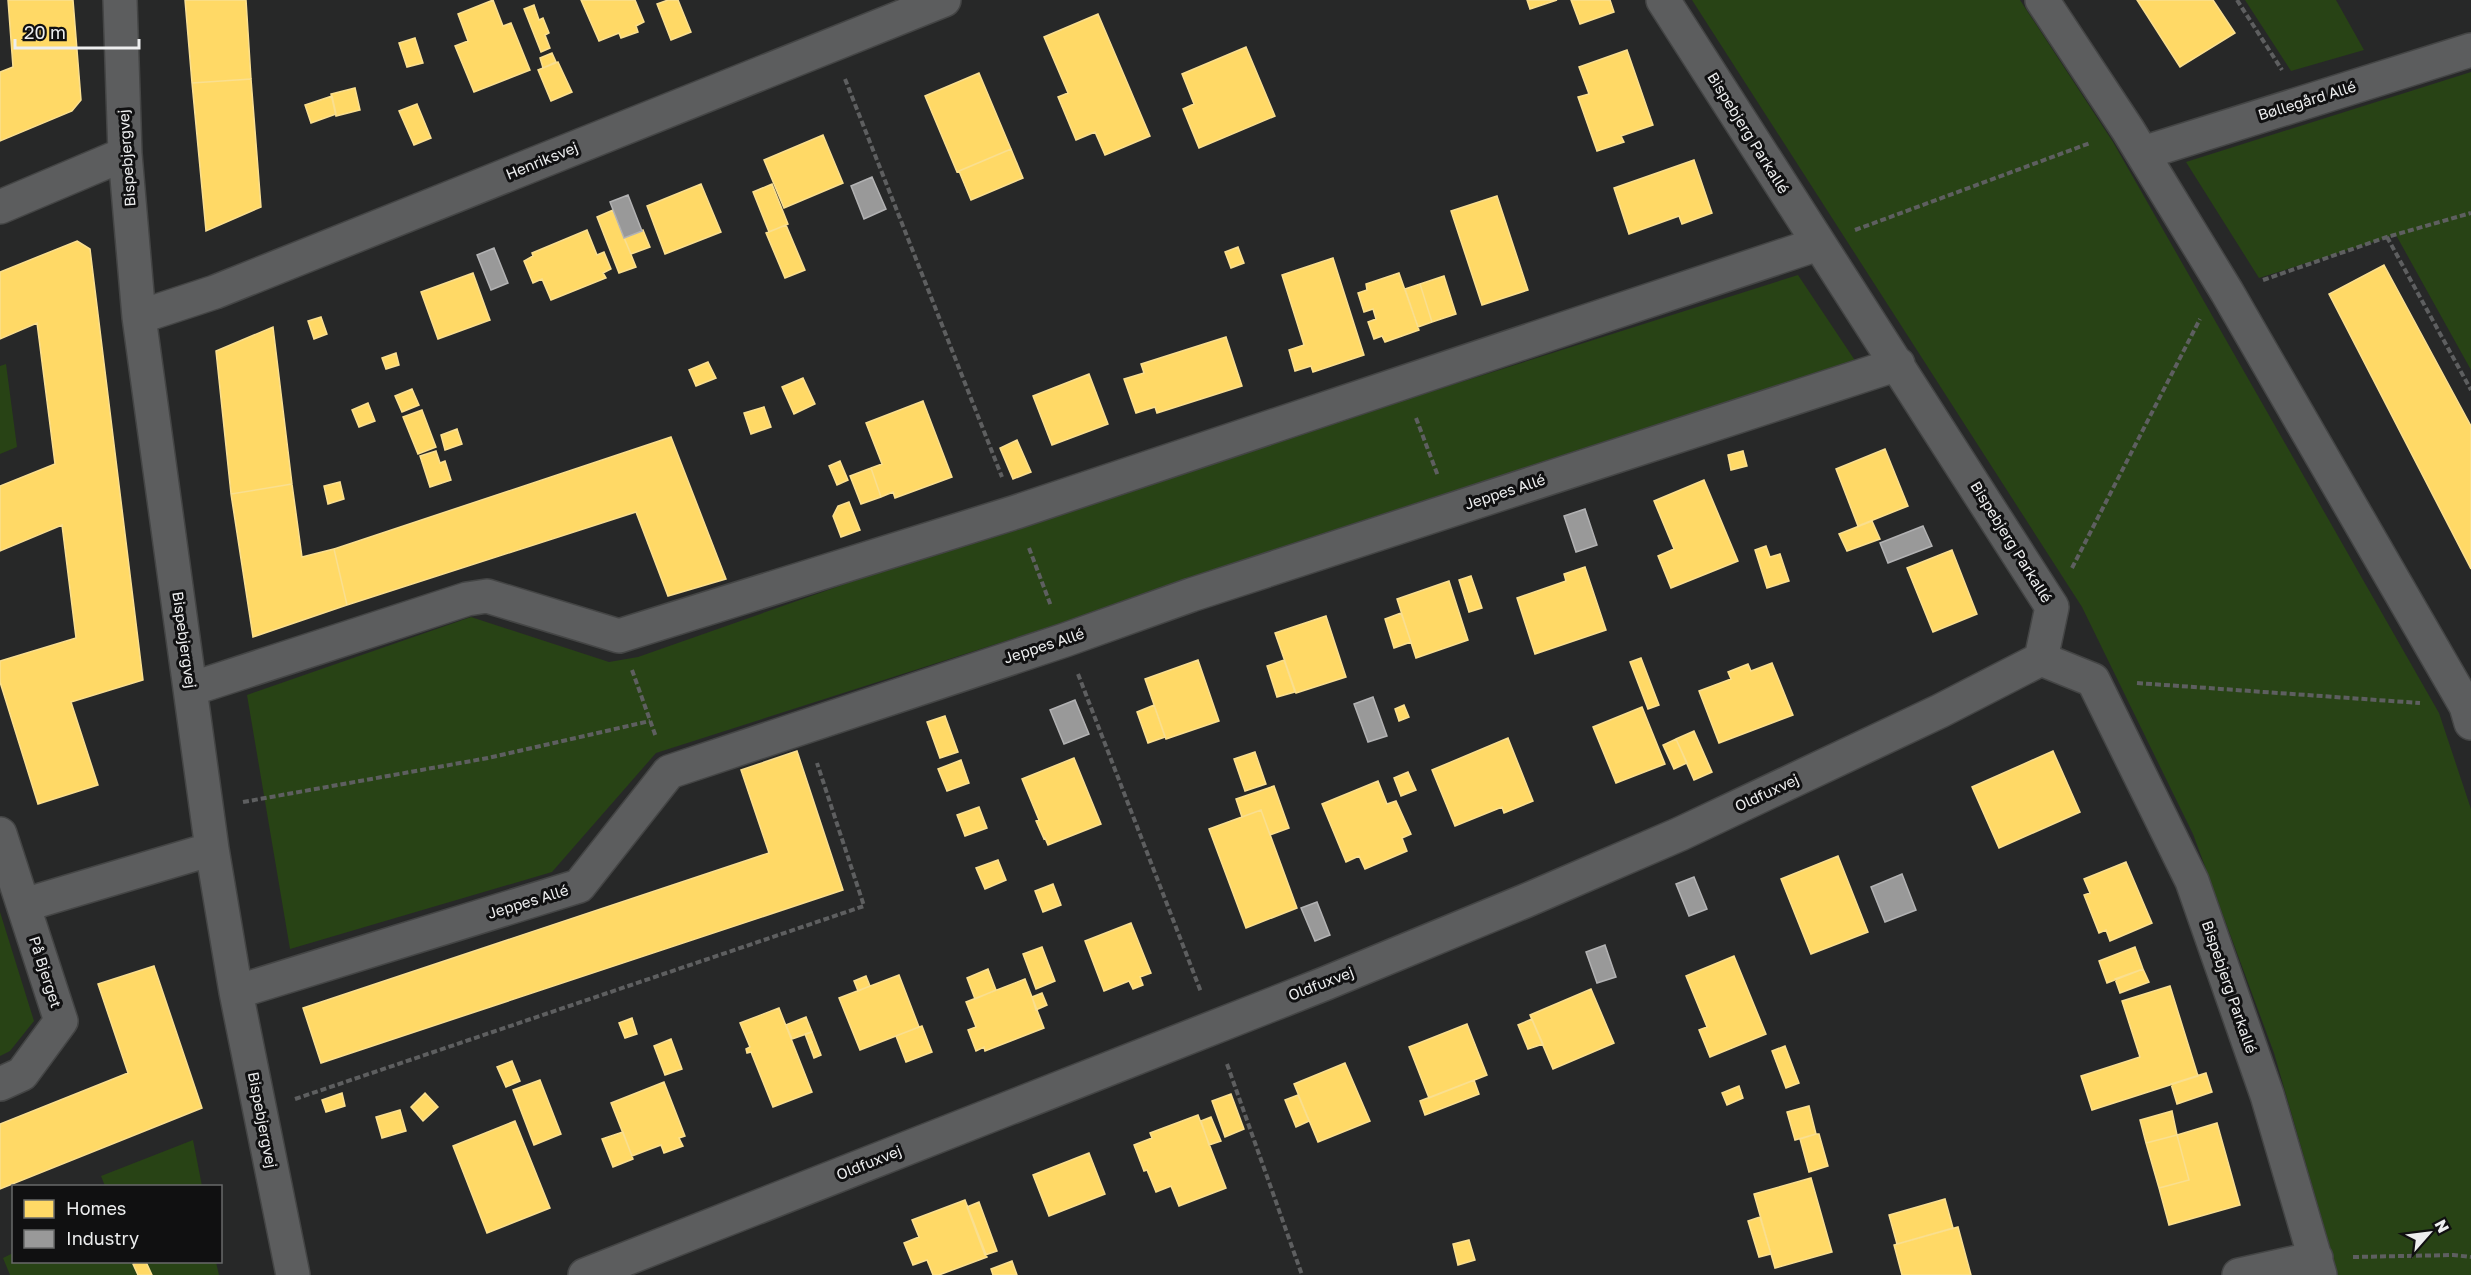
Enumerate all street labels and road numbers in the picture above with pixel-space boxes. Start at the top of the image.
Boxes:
street label: Bispebjerg Parkallé [1704,69,1794,197]
street label: Bøllegård Allé [2256,77,2358,123]
street label: Bispebjergvej [114,109,138,207]
street label: Henriksvej [503,137,580,183]
street label: Jeppes Allé [1462,469,1548,513]
street label: Bispebjerg Parkallé [1967,478,2057,606]
street label: Bispebjergvej [169,590,201,689]
street label: Jeppes Allé [1001,623,1087,667]
street label: Oldfuxvej [1732,769,1802,815]
street label: Jeppes Allé [485,880,571,922]
street label: Bispebjerg Parkallé [2199,918,2261,1056]
street label: På Bjerget [26,934,66,1010]
street label: Oldfuxvej [1285,962,1356,1004]
street label: Bispebjergvej [245,1070,281,1169]
street label: Oldfuxvej [833,1141,904,1183]

